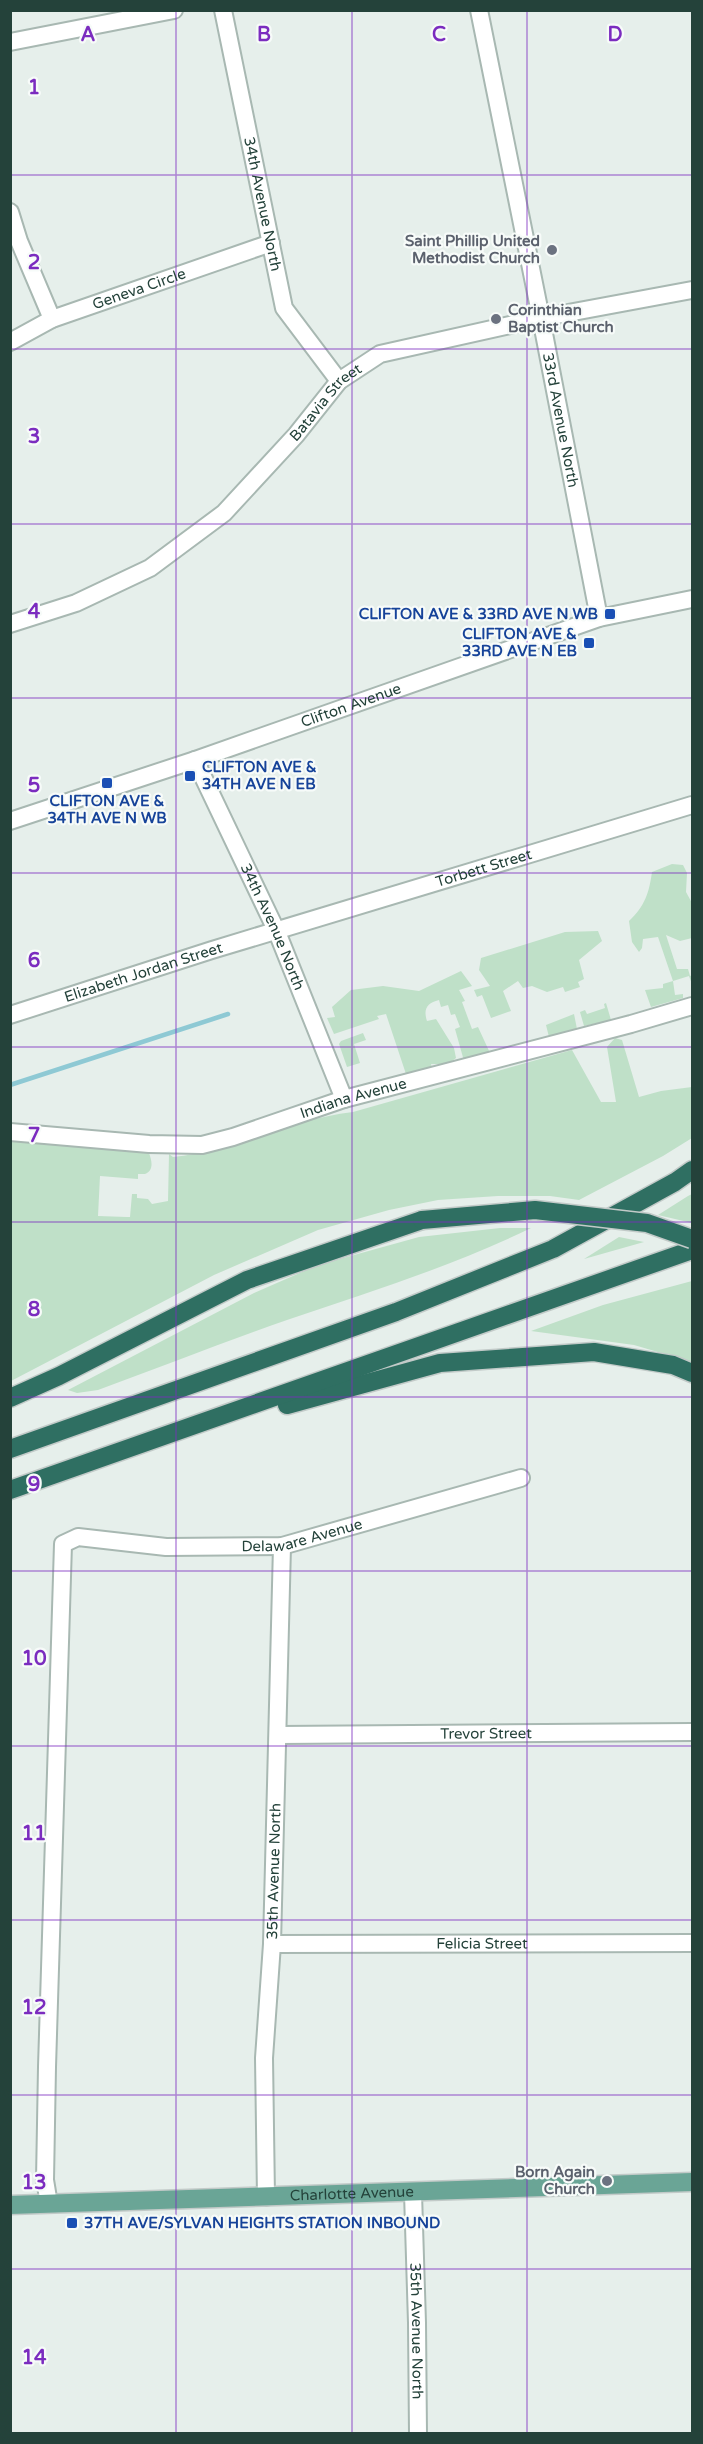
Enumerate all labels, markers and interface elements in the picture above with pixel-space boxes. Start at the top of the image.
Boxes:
text: A [81,23,96,47]
text: B [257,23,271,47]
text: C [432,23,446,47]
text: D [607,23,623,47]
text: 1 [28,76,40,100]
street label: 34th Avenue North [240,135,285,273]
place label: Saint Phillip United Methodist Church [405,232,540,267]
marker: Saint Phillip United Methodist Church [545,243,559,257]
text: 2 [28,251,40,275]
street label: Geneva Circle [90,264,188,313]
place label: Corinthian Baptist Church [508,301,614,337]
marker: Corinthian Baptist Church [489,312,503,326]
street label: 33rd Avenue North [539,351,583,489]
street label: Batavia Street [286,359,365,445]
text: 3 [28,425,40,449]
text: 4 [28,600,41,624]
place label: CLIFTON AVE & 33RD AVE N WB [359,605,598,623]
marker: CLIFTON AVE & 33RD AVE N WB [603,607,617,621]
place label: CLIFTON AVE & 33RD AVE N EB [462,625,577,660]
marker: CLIFTON AVE & 33RD AVE N EB [582,636,596,650]
street label: Clifton Avenue [298,679,403,731]
place label: CLIFTON AVE & 34TH AVE N EB [202,758,317,793]
marker: CLIFTON AVE & 34TH AVE N EB [183,769,197,783]
text: 5 [28,774,40,798]
marker: CLIFTON AVE & 34TH AVE N WB [100,776,114,790]
place label: CLIFTON AVE & 34TH AVE N WB [47,792,167,827]
street label: Torbett Street [434,845,534,891]
street label: 34th Avenue North [237,860,308,993]
street label: Elizabeth Jordan Street [62,938,225,1006]
text: 6 [28,949,40,973]
street label: Indiana Avenue [298,1074,408,1122]
text: 7 [28,1124,40,1148]
text: 8 [28,1298,40,1322]
text: 9 [28,1473,40,1497]
street label: Delaware Avenue [241,1515,364,1555]
text: 10 [21,1647,47,1671]
street label: Trevor Street [440,1724,532,1743]
street label: 35th Avenue North [263,1803,285,1940]
text: 11 [21,1822,47,1846]
street label: Felicia Street [436,1934,528,1953]
text: 12 [21,1996,47,2020]
place label: Born Again Church [515,2163,595,2198]
text: 13 [21,2171,47,2195]
marker: Born Again Church [600,2174,614,2188]
street label: Charlotte Avenue [289,2182,414,2205]
place label: 37TH AVE/SYLVAN HEIGHTS STATION INBOUND [84,2214,440,2232]
marker: 37TH AVE/SYLVAN HEIGHTS STATION INBOUND [65,2216,79,2230]
street label: 35th Avenue North [406,2262,427,2399]
text: 14 [21,2346,47,2370]

